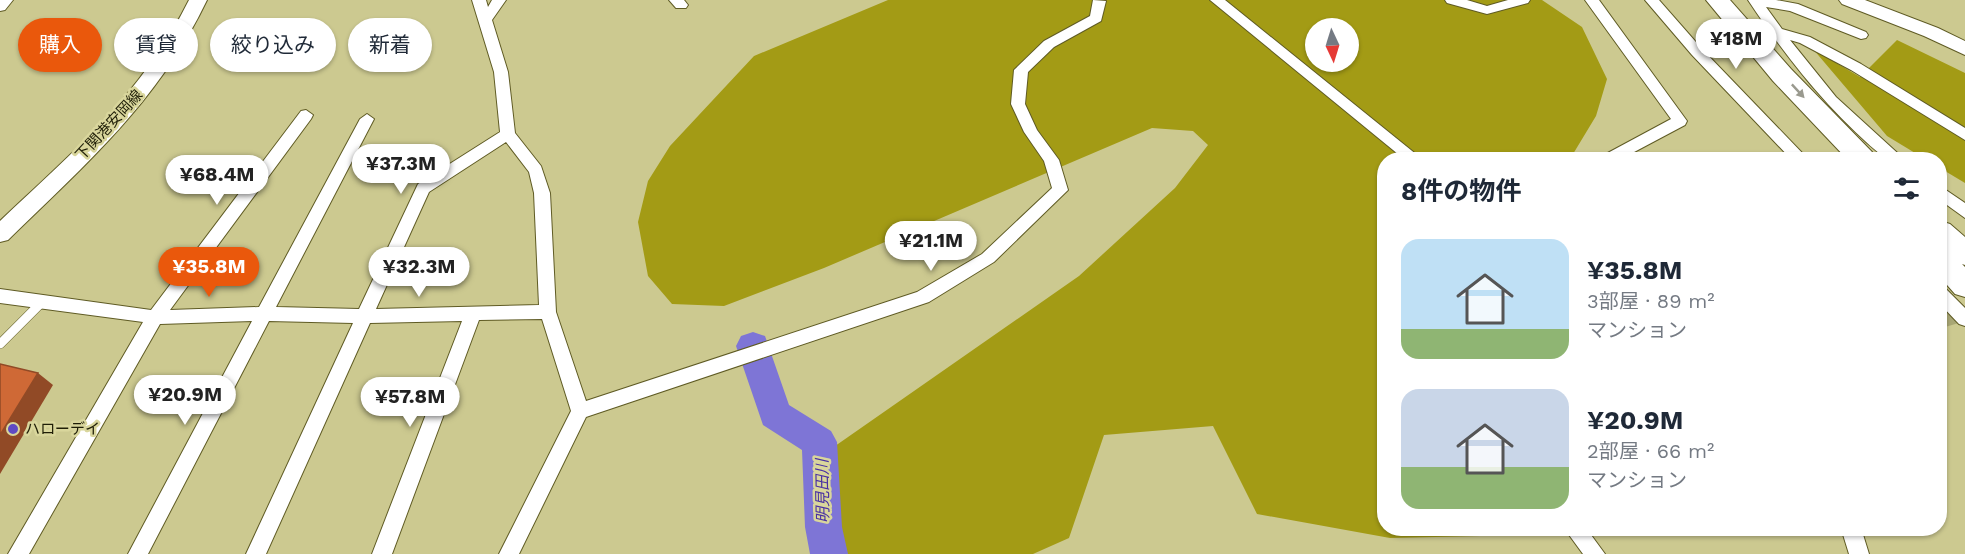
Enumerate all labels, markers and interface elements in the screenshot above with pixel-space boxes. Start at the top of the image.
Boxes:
chip: 購入 [18,18,102,72]
chip: 賃貸 [114,18,198,72]
chip: 絞り込み [210,18,336,72]
chip: 新着 [348,18,432,72]
north arrow [1305,18,1359,72]
map controls [1305,18,1359,72]
pin: ¥18M [1700,19,1772,70]
text: ¥18M [1710,26,1762,50]
one-way arrow [1790,84,1804,98]
street label: 下関港安岡線 [72,86,146,164]
pin: ¥37.3M [352,144,450,195]
text: ¥37.3M [366,151,436,175]
pin: ¥68.4M [168,155,266,206]
text: ¥68.4M [179,162,255,186]
icon: filters [1890,172,1923,205]
text: 8件の物件 [1401,176,1521,206]
pin: ¥21.1M [882,221,980,272]
text: ¥21.1M [899,228,963,252]
pin: ¥35.8M [160,247,258,298]
pin: ¥32.3M [370,247,468,298]
text: ¥35.8M [172,254,246,278]
text: ¥32.3M [383,254,455,278]
text: ¥35.8M [1587,255,1682,285]
icon: home [1449,263,1521,335]
text: 3部屋 · 89 m² [1587,289,1715,313]
text: マンション [1587,318,1687,342]
pin: ¥20.9M [136,375,234,426]
pin: ¥57.8M [361,377,459,428]
text: ¥20.9M [148,382,222,406]
text: ¥57.8M [375,384,445,408]
text: ¥20.9M [1587,405,1684,435]
icon: home [1449,413,1521,485]
place label: ハローデイ [25,420,100,438]
marker: ハローデイ [6,422,20,436]
text: 2部屋 · 66 m² [1587,439,1714,463]
water label: 明見田川 [812,457,833,523]
text: マンション [1587,468,1687,492]

